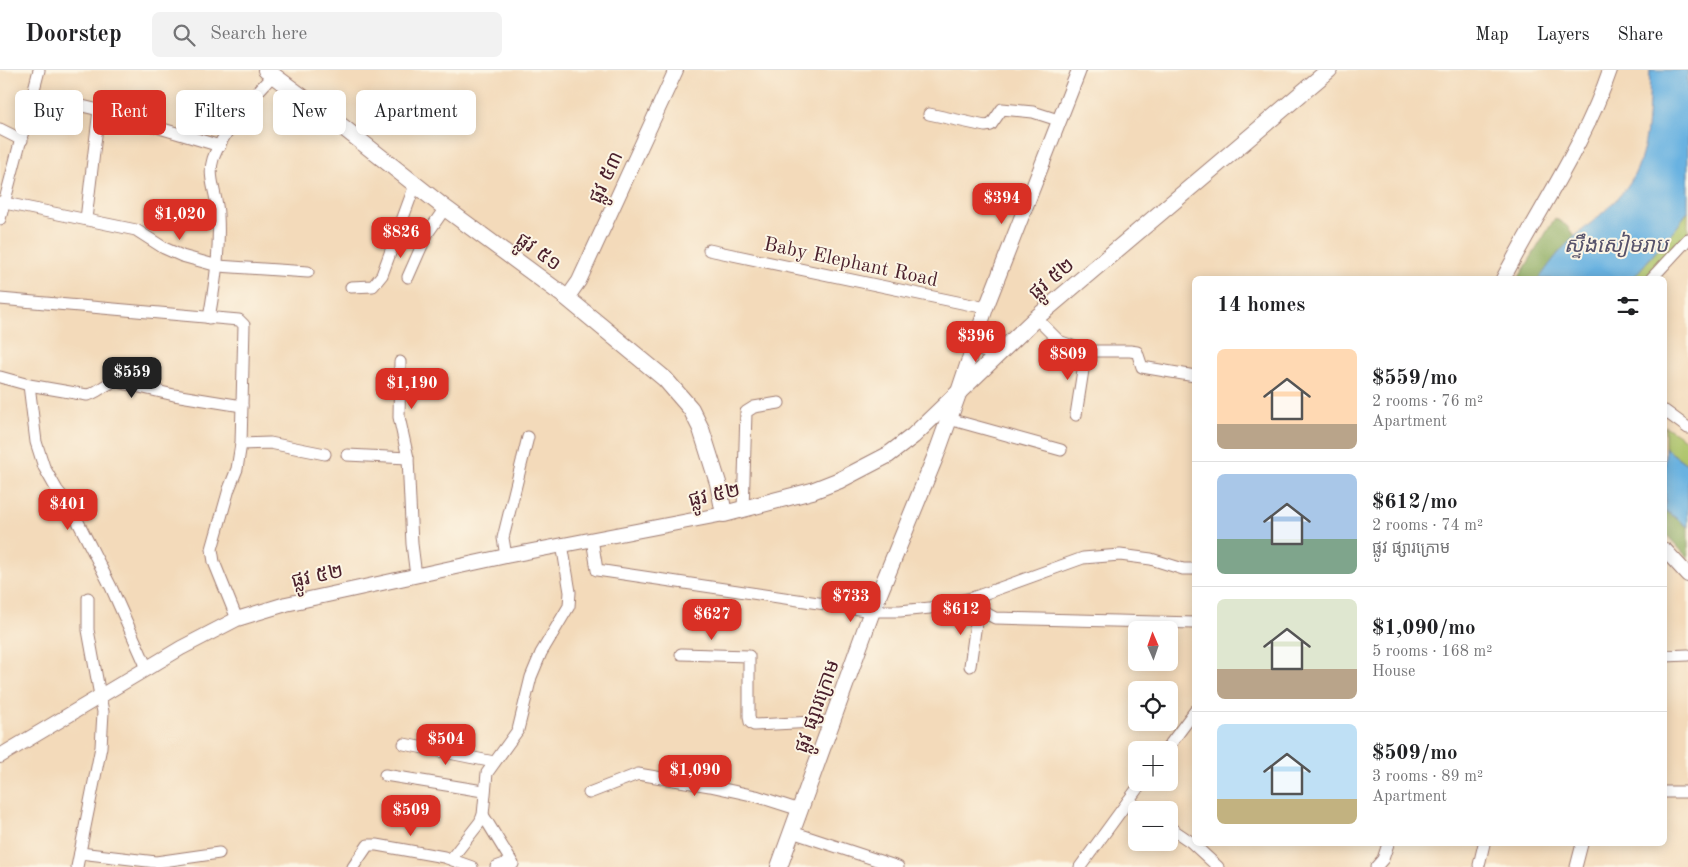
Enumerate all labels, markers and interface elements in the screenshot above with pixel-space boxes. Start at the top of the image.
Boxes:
search box [152,12,502,57]
icon: search [170,21,198,49]
text: Doorstep [25,23,122,47]
text: Search here [210,25,307,44]
text: Map [1475,26,1509,44]
text: Layers [1537,26,1589,44]
text: Share [1617,26,1663,44]
chip: Buy [15,90,83,135]
chip: Rent [93,90,166,135]
chip: Filters [176,90,263,135]
chip: New [273,90,346,135]
chip: Apartment [356,90,476,135]
street label: ផ្លូវ ៥៣ [586,149,634,210]
pin: $394 [972,182,1032,225]
text: $394 [983,191,1021,207]
pin: $1,020 [139,198,221,241]
text: $1,020 [155,207,205,223]
pin: $826 [371,216,431,259]
text: $826 [382,225,420,241]
street label: ផ្លូវ ៥១ [508,230,564,281]
water label: ស្ទឹងសៀមរាប [1564,231,1670,259]
street label: Baby Elephant Road [762,235,940,291]
street label: ផ្លូវ ៥២ [1026,255,1083,309]
icon: filters [1614,292,1642,320]
text: 14 homes [1217,295,1305,316]
pin: $396 [946,320,1006,363]
text: $396 [957,329,995,345]
pin: $809 [1038,338,1098,381]
text: $809 [1049,347,1087,363]
pin: $559 [102,356,162,399]
text: $559 [113,365,151,381]
pin: $1,190 [371,368,453,410]
text: $559/mo [1372,368,1458,389]
icon: home [1257,369,1317,429]
text: $1,190 [387,376,437,392]
text: 2 rooms · 76 m² [1372,394,1483,410]
text: Apartment [1372,414,1447,430]
street label: ផ្លូវ ៥២ [687,481,744,518]
pin: $401 [38,488,98,531]
text: $612/mo [1372,492,1458,513]
icon: home [1257,494,1317,554]
text: $401 [49,497,87,513]
text: 2 rooms · 74 m² [1372,518,1483,534]
text: ផ្លូវ ផ្សារក្រោម [1372,541,1450,557]
street label: ផ្លូវ ៥២ [290,562,347,599]
pin: $733 [821,580,881,623]
text: $733 [832,589,870,605]
pin: $612 [931,594,991,636]
pin: $627 [682,598,742,641]
text: $612 [942,602,980,618]
text: $627 [693,607,731,623]
text: $1,090/mo [1372,618,1476,639]
icon: home [1257,619,1317,679]
north arrow [1128,621,1178,671]
map controls [1128,621,1178,851]
text: 5 rooms · 168 m² [1372,644,1492,660]
street label: ផ្លូវ ផ្សារក្រោម [792,657,850,758]
text: House [1372,664,1415,680]
button: locate [1128,681,1178,731]
pin: $504 [416,724,476,766]
text: $504 [427,732,465,748]
button: + [1128,741,1178,791]
text: $509/mo [1372,743,1458,764]
icon: home [1257,744,1317,804]
pin: $1,090 [654,754,736,797]
text: $1,090 [670,763,720,779]
text: 3 rooms · 89 m² [1372,769,1483,785]
text: Apartment [1372,789,1447,805]
pin: $509 [381,794,441,837]
button: − [1128,801,1178,851]
text: $509 [392,803,430,819]

